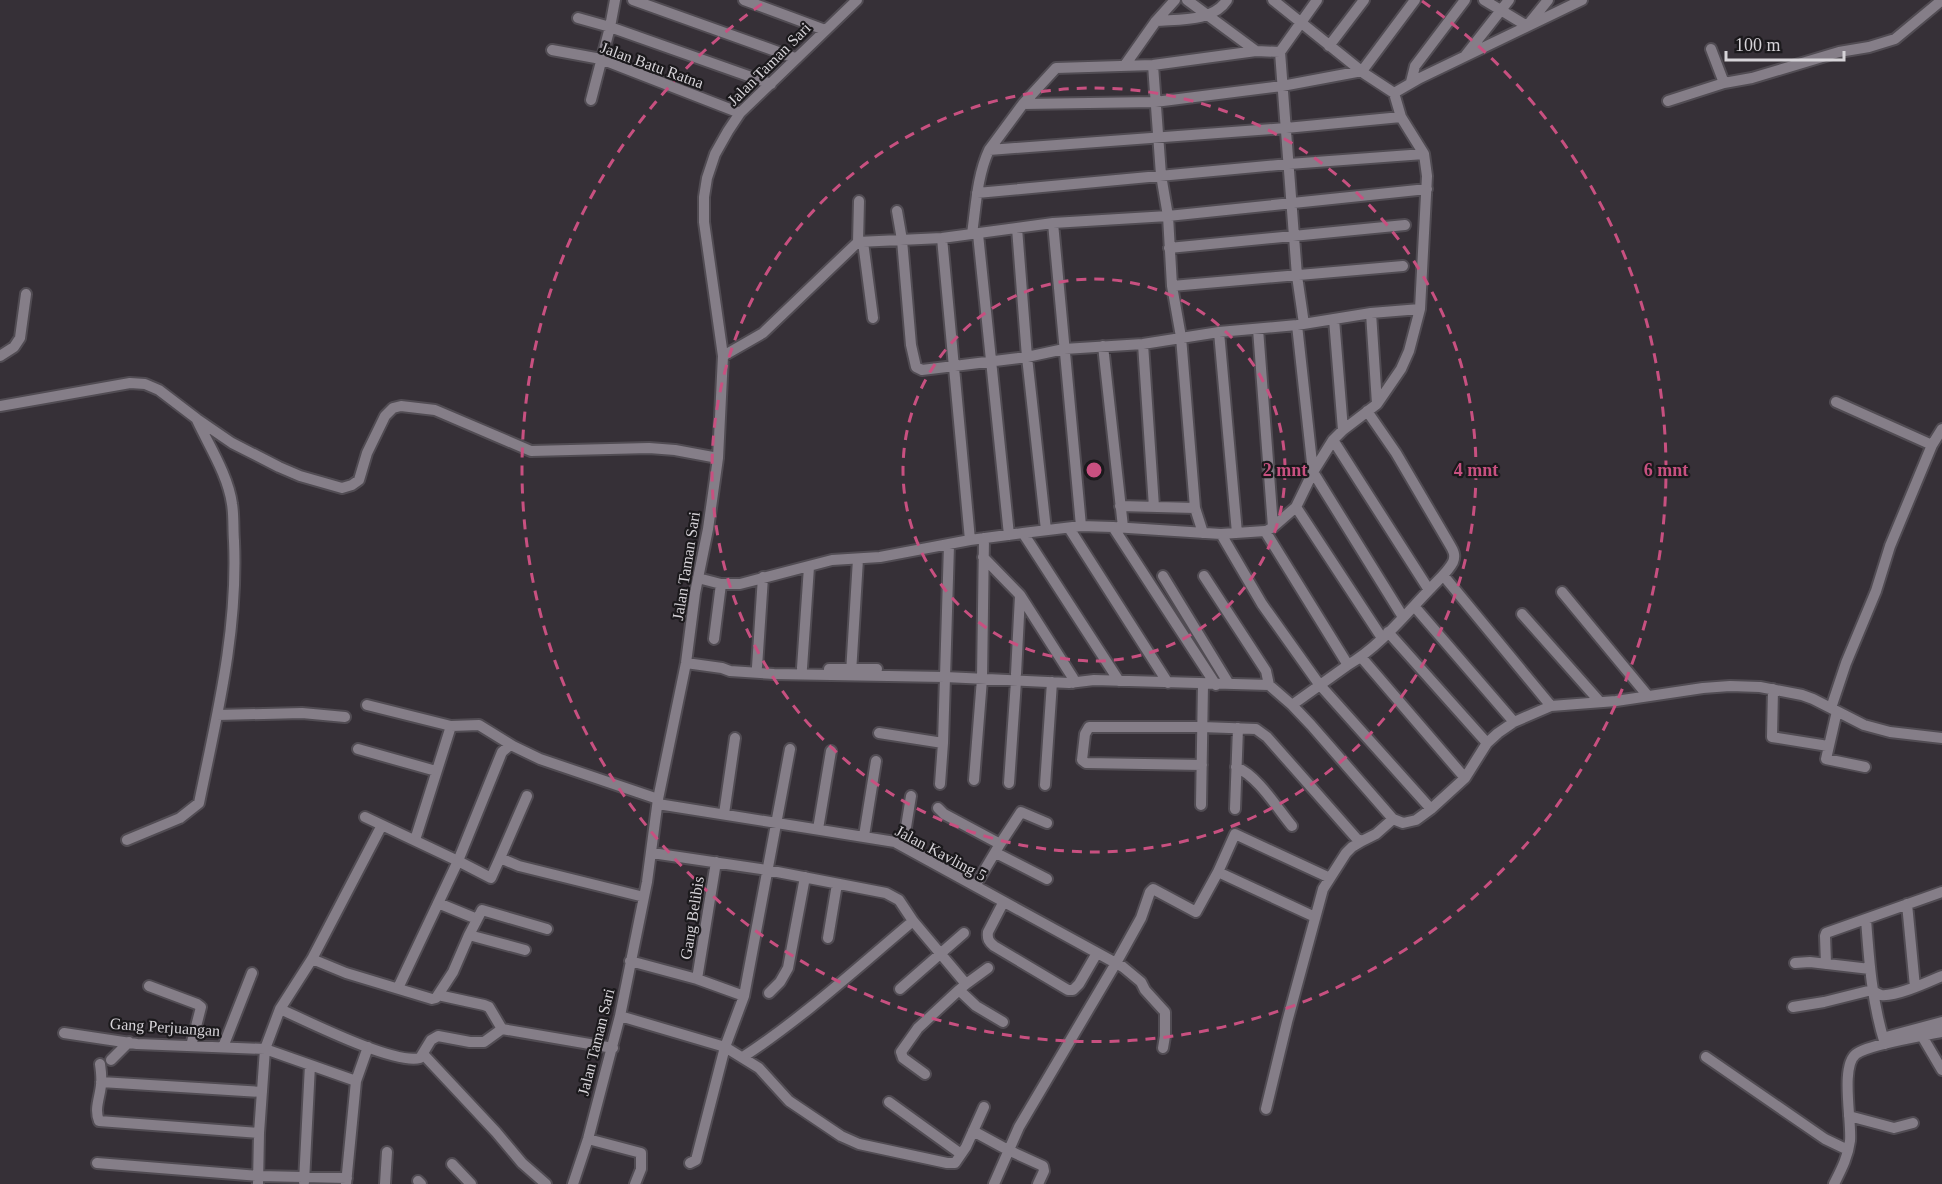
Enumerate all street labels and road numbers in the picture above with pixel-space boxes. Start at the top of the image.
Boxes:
street label: Jalan Taman Sari [724,19,814,109]
street label: Jalan Batu Ratna [598,38,706,92]
street label: Jalan Taman Sari [669,510,703,621]
street label: Jalan Kavling 5 [892,822,989,885]
street label: Gang Belibis [677,875,708,961]
street label: Jalan Taman Sari [574,986,618,1097]
street label: Gang Perjuangan [109,1015,221,1040]

